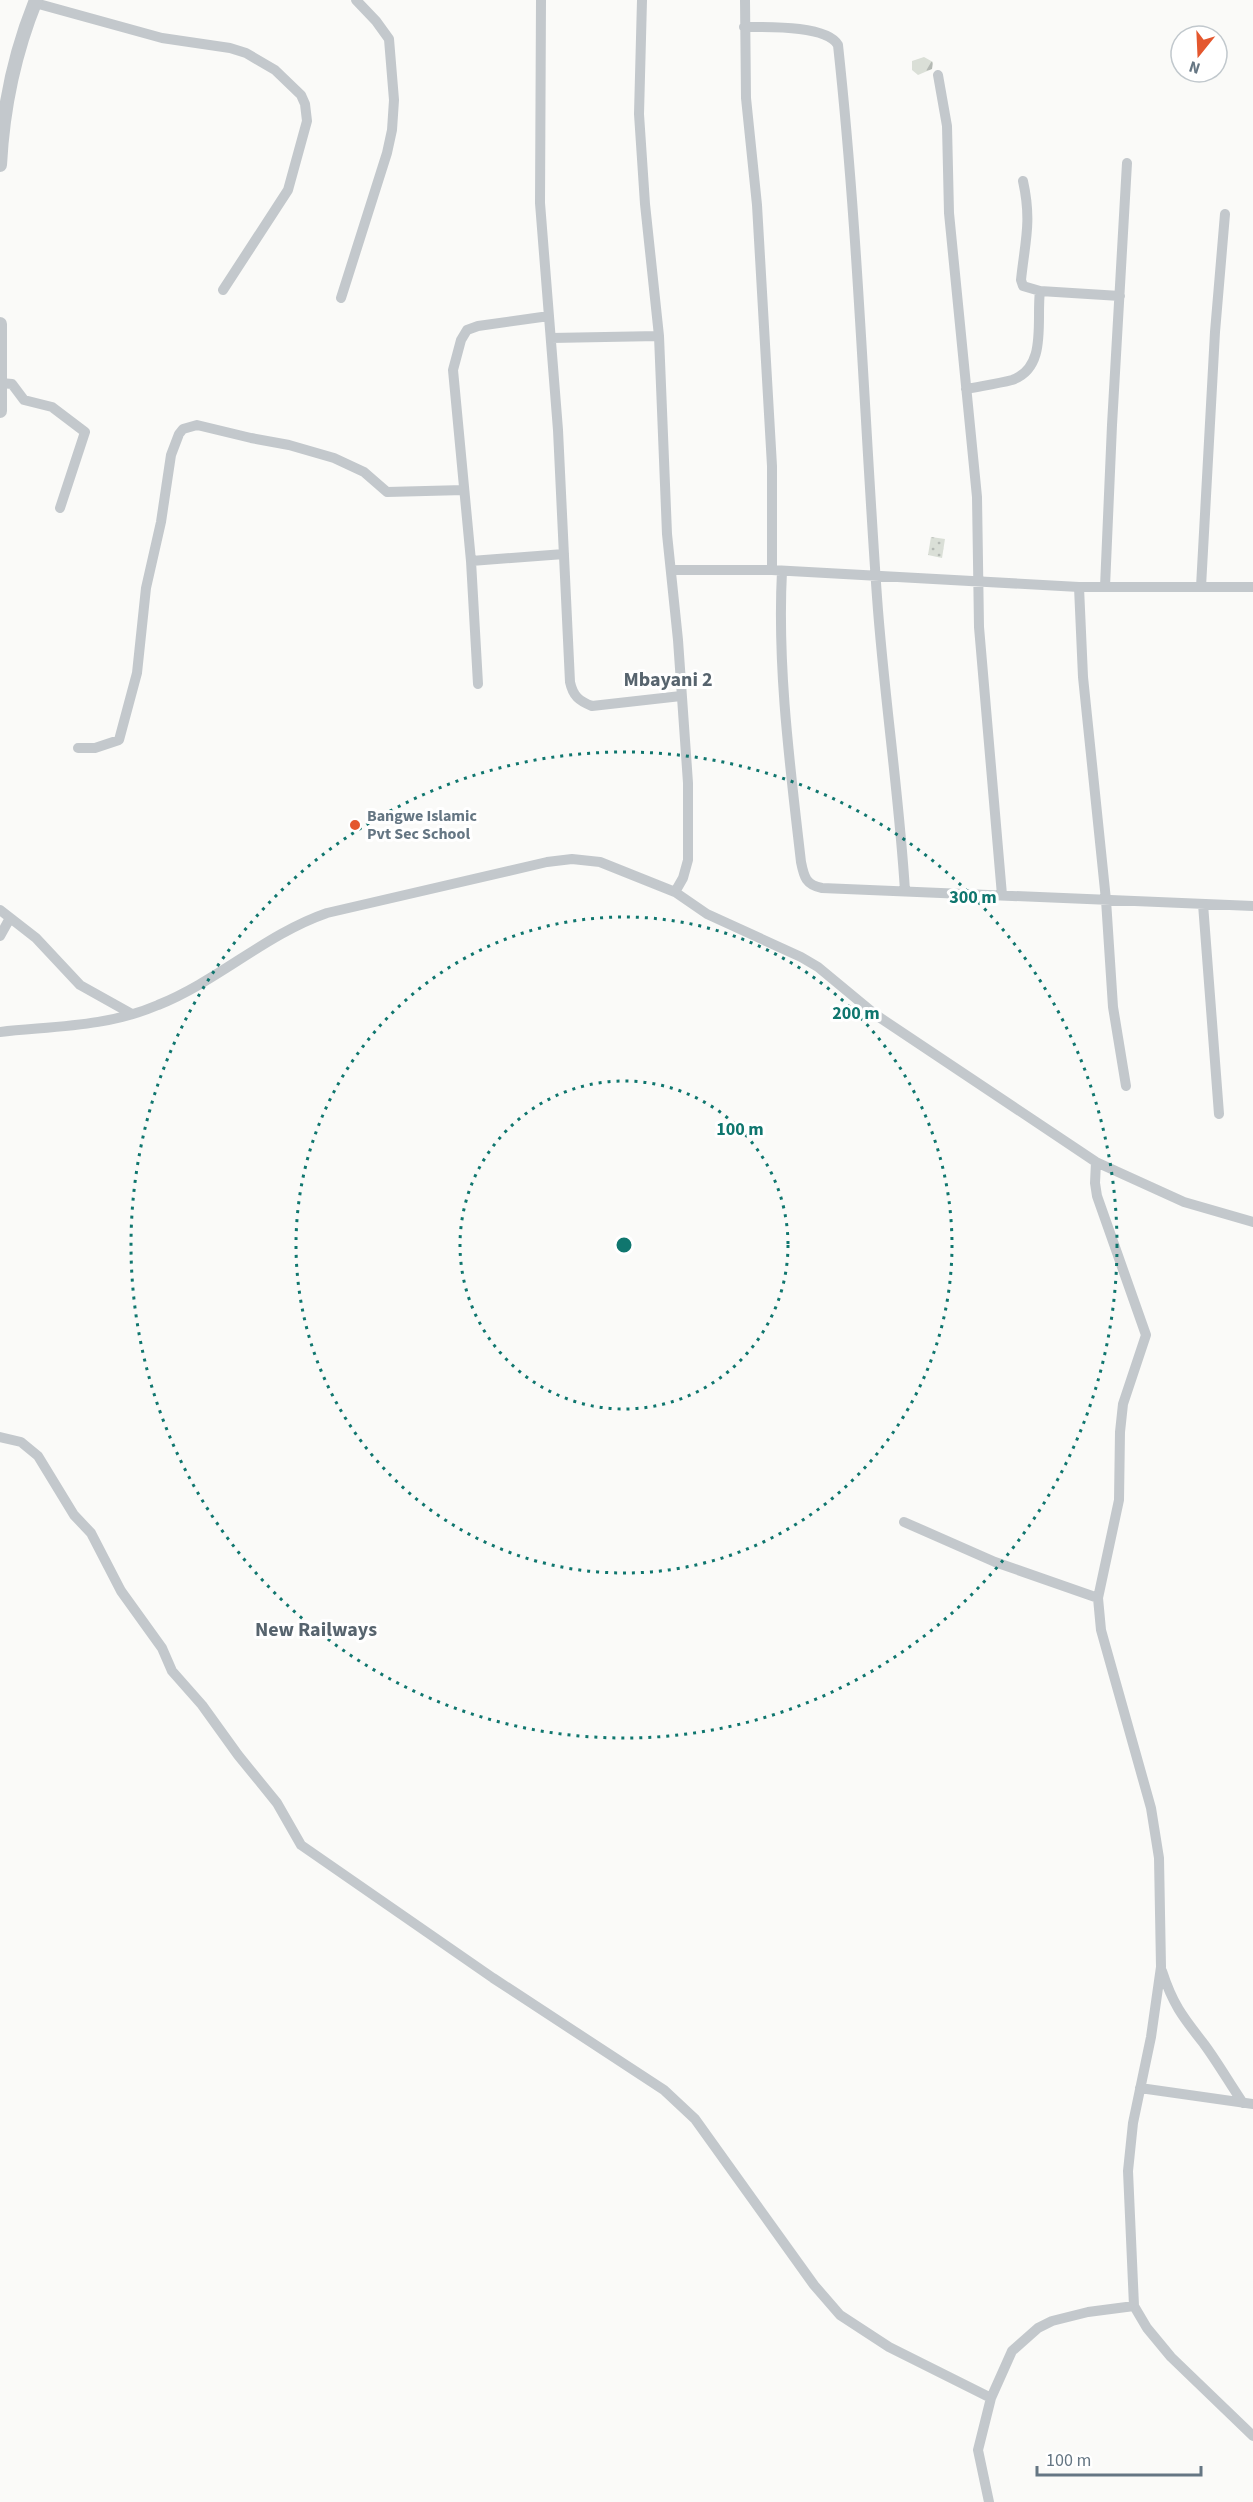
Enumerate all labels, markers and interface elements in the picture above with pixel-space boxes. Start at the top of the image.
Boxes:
north arrow [1169,24,1229,84]
text: N [1186,55,1203,79]
district label: Mbayani 2 [623,666,713,694]
place label: Bangwe Islamic Pvt Sec School [367,805,477,845]
marker: Bangwe Islamic Pvt Sec School [348,818,362,832]
text: 300 m [949,885,997,910]
text: 200 m [832,1001,880,1026]
text: 100 m [716,1117,764,1142]
centre of rings [614,1235,634,1255]
district label: New Railways [255,1616,377,1644]
scale bar [1037,2439,1200,2477]
text: 100 m [1046,2448,1091,2473]

